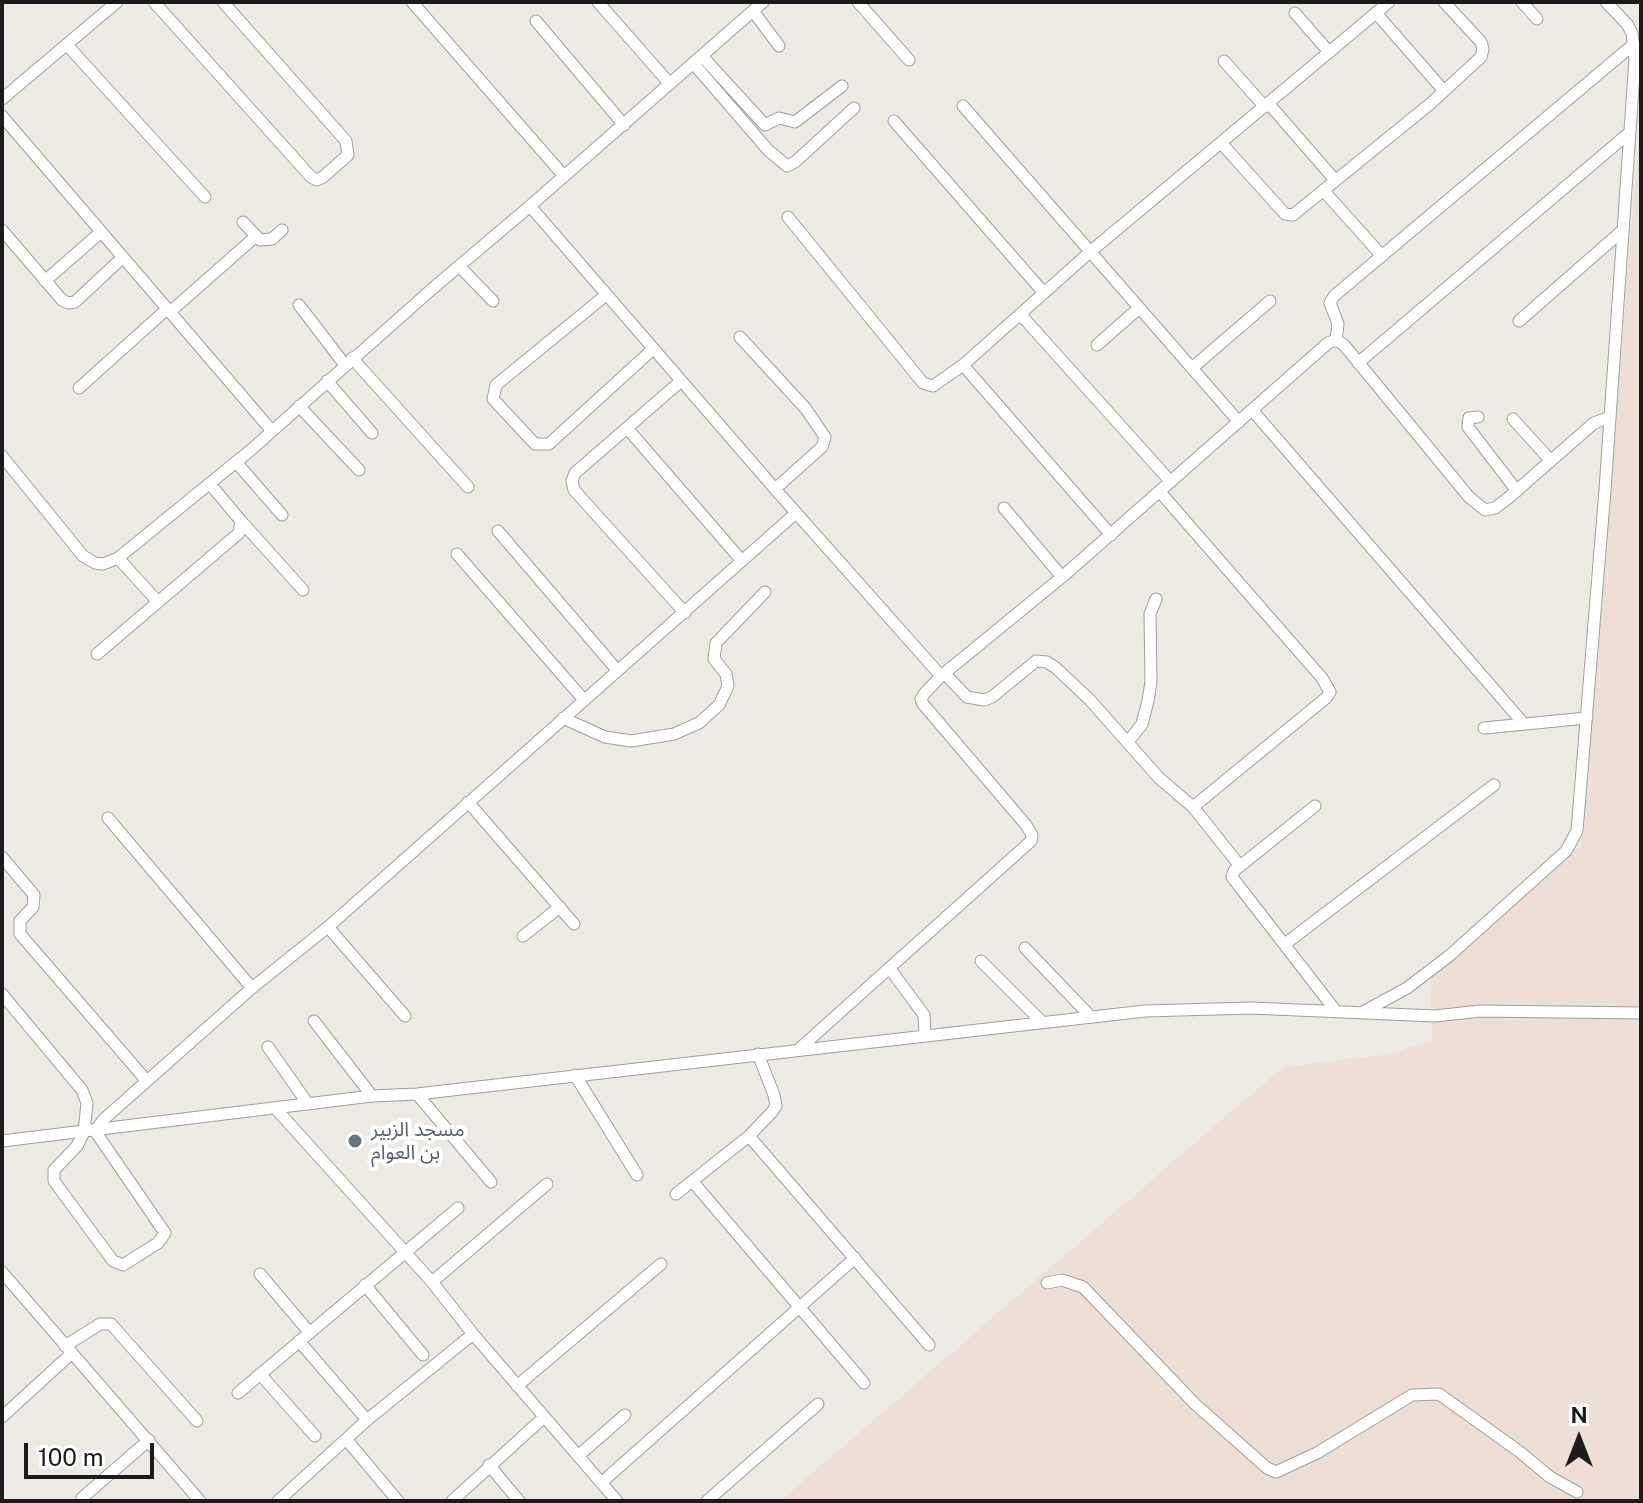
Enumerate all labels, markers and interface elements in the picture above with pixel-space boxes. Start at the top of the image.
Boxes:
place label: مسجد الزبير بن العوام [371,1118,465,1165]
marker: مسجد الزبير بن العوام [346,1132,364,1150]
north arrow [1539,1399,1619,1479]
text: N [1570,1402,1588,1428]
scale bar [28,1427,158,1477]
text: 100 m [38,1443,104,1471]

